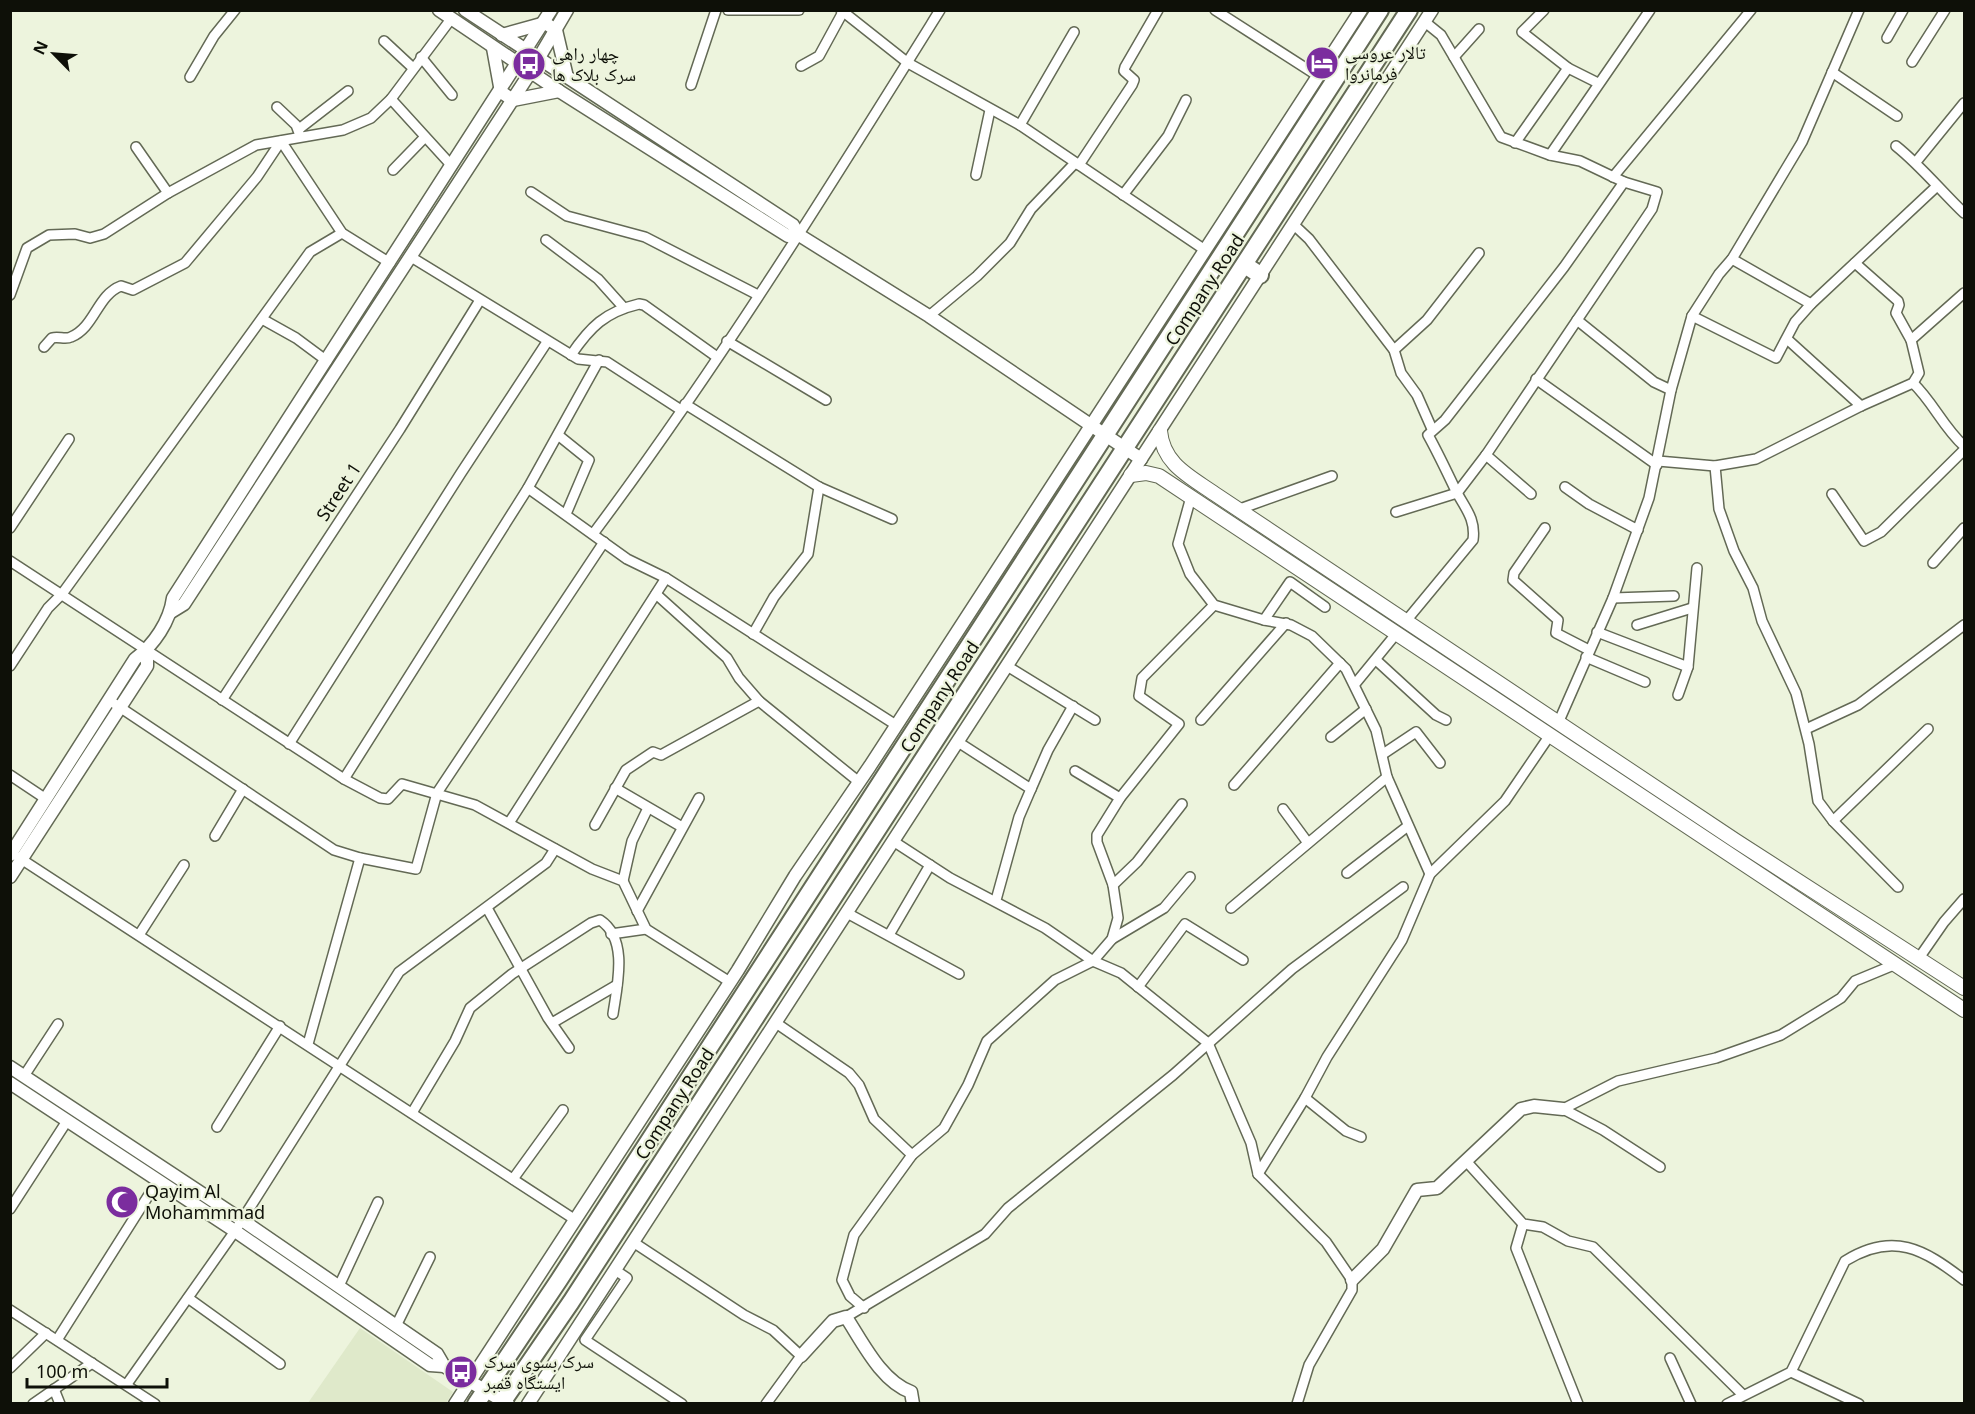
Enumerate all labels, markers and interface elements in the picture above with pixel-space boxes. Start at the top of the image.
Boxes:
north arrow [24,24,84,84]
text: N [28,37,53,58]
place label: تالار عروسی فرمانروا [1345,40,1426,85]
place label: چهار راهی سرک بلاک ها [552,41,636,86]
hotel icon: تالار عروسی فرمانروا [1304,45,1340,81]
bus stop icon: چهار راهی سرک بلاک ها [511,46,547,82]
street label: Company Road [1159,229,1249,350]
street label: Street 1 [310,458,366,525]
street label: Company Road [894,636,984,757]
street label: Company Road [629,1043,719,1164]
place label: Qayim Al Mohammmad [145,1179,265,1224]
mosque icon: Qayim Al Mohammmad [104,1184,140,1220]
place label: سرک بسوی سرک ایستگاه قمبر [483,1349,594,1394]
scale bar [27,1351,166,1389]
bus stop icon: سرک بسوی سرک ایستگاه قمبر [443,1354,479,1390]
text: 100 m [36,1359,88,1383]

